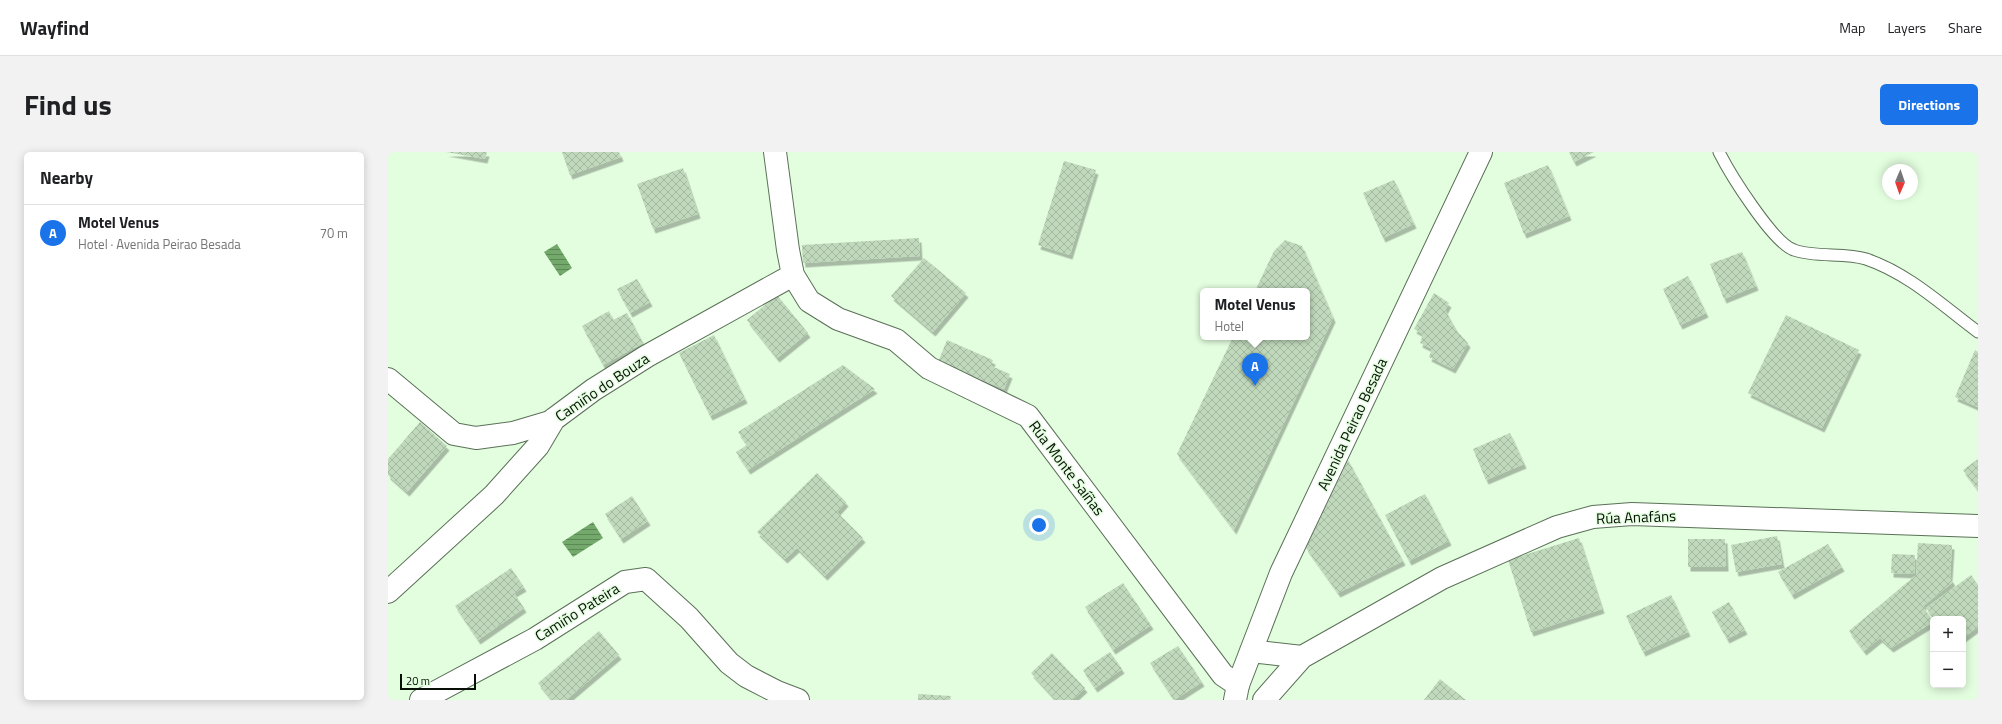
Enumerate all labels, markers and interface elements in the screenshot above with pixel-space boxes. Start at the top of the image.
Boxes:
text: Wayfind [20,13,89,42]
text: Map [1839,17,1865,38]
text: Layers [1887,17,1926,38]
text: Share [1948,17,1982,38]
text: Find us [24,83,112,126]
button: Directions [1880,84,1978,125]
north arrow [1882,164,1918,200]
text: Nearby [40,165,93,191]
text: Motel Venus [78,211,159,234]
text: A [49,223,57,243]
text: 70 m [320,223,348,243]
text: Hotel · Avenida Peirao Besada [78,234,241,254]
popup [1200,288,1310,340]
text: Motel Venus [1214,293,1296,316]
text: Hotel [1214,316,1244,336]
street label: Camiño do Bouza [550,347,654,427]
pin: A [1242,353,1268,386]
street label: Avenida Peirao Besada [1311,354,1393,494]
street label: Rúa Monte Saíñas [1023,416,1111,520]
street label: Rúa Anafáns [1596,504,1676,530]
your location [1029,515,1049,535]
street label: Camiño Pateira [530,577,624,647]
map controls [1930,616,1966,688]
button: + [1930,616,1966,652]
button: − [1930,652,1966,688]
scale bar [400,672,476,691]
text: 20 m [406,673,430,689]

